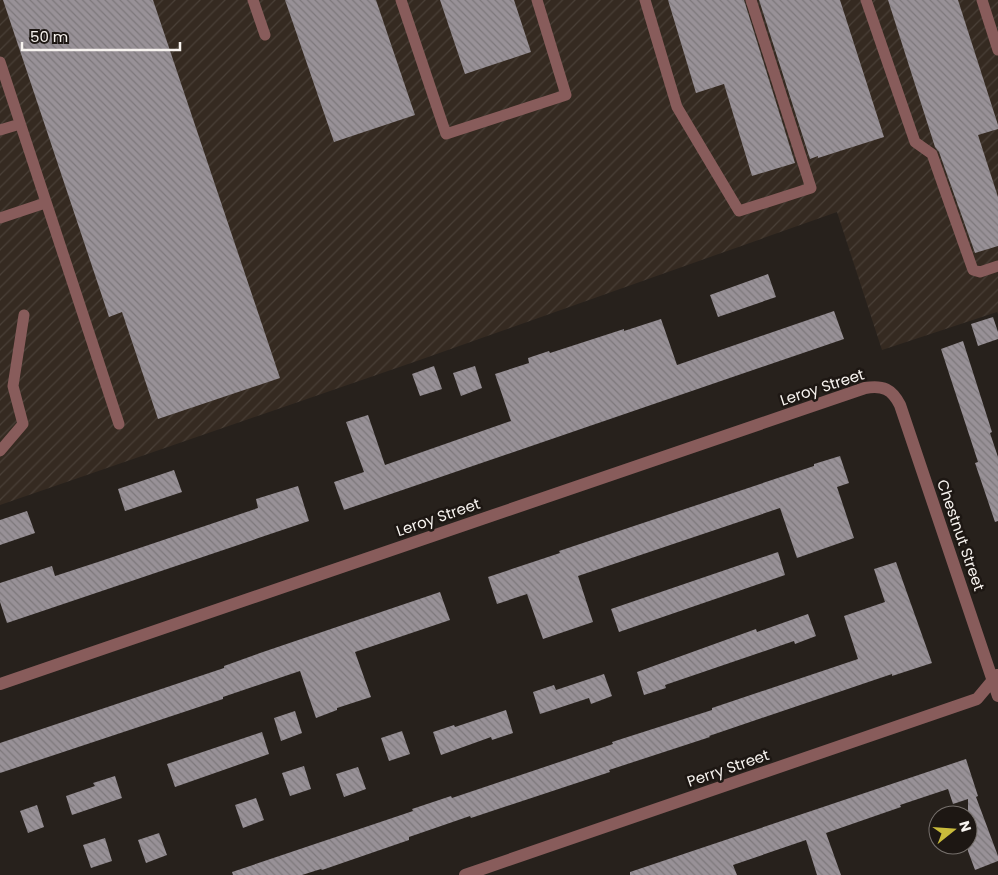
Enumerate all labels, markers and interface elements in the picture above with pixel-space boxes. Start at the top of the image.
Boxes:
scale bar [22,20,180,52]
text: 50 m [30,26,68,47]
street label: Leroy Street [777,364,867,410]
street label: Chestnut Street [932,477,990,593]
street label: Leroy Street [393,493,483,541]
street label: Perry Street [684,744,772,792]
north arrow [928,805,978,855]
text: N [954,818,977,834]

